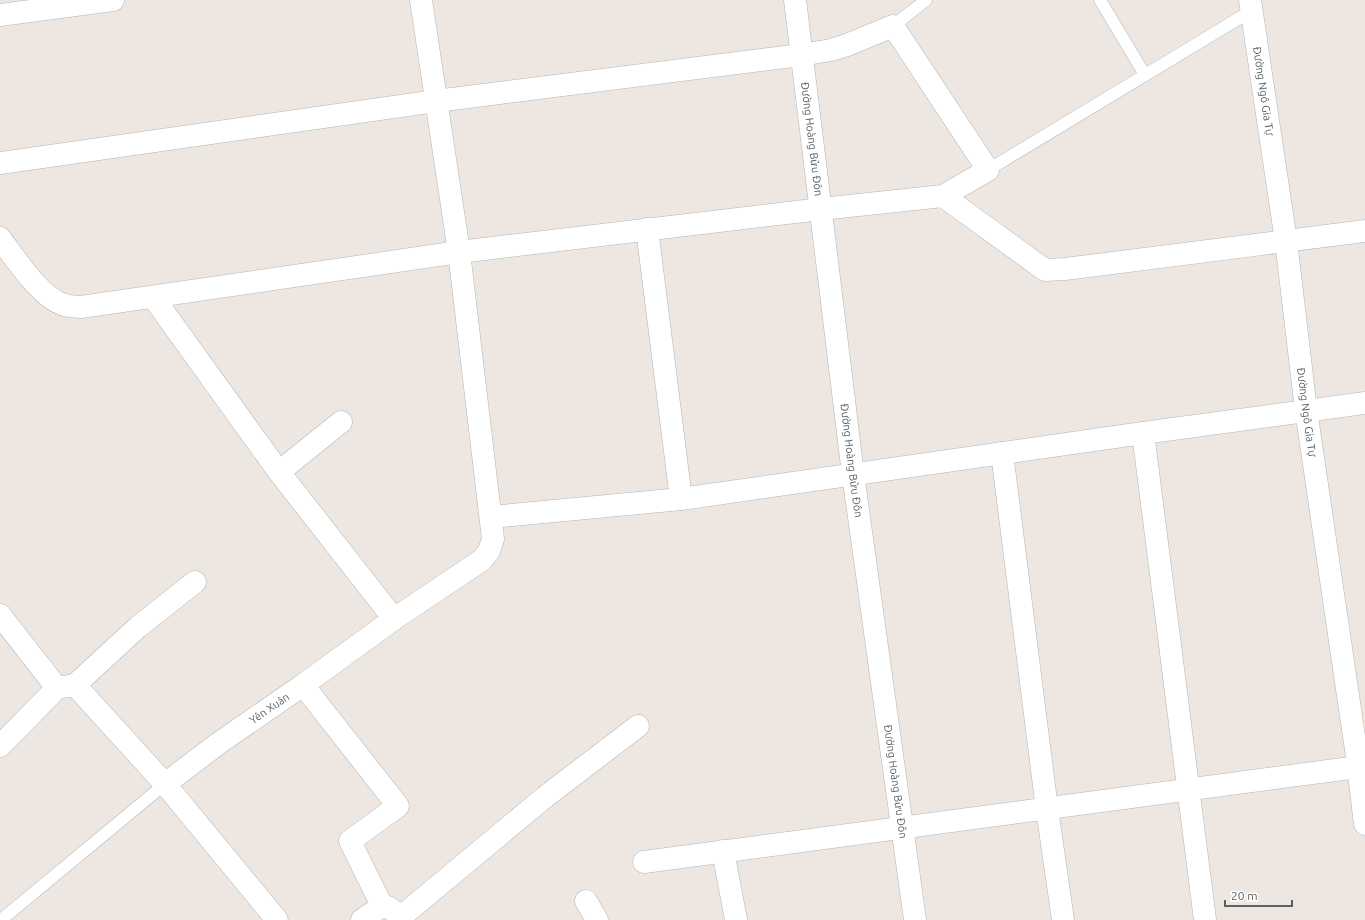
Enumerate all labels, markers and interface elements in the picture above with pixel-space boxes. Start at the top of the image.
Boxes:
street label: Đường Ngô Gia Tự [1251,46,1276,137]
street label: Đường Hoàng Bửu Đôn [799,81,825,197]
street label: Đường Ngô Gia Tự [1295,367,1319,458]
street label: Đường Hoàng Bửu Đôn [838,403,865,518]
street label: Yên Xuân [247,690,291,726]
street label: Đường Hoàng Bửu Đôn [882,724,910,839]
scale bar [1225,882,1292,908]
text: 20 m [1231,889,1258,902]

